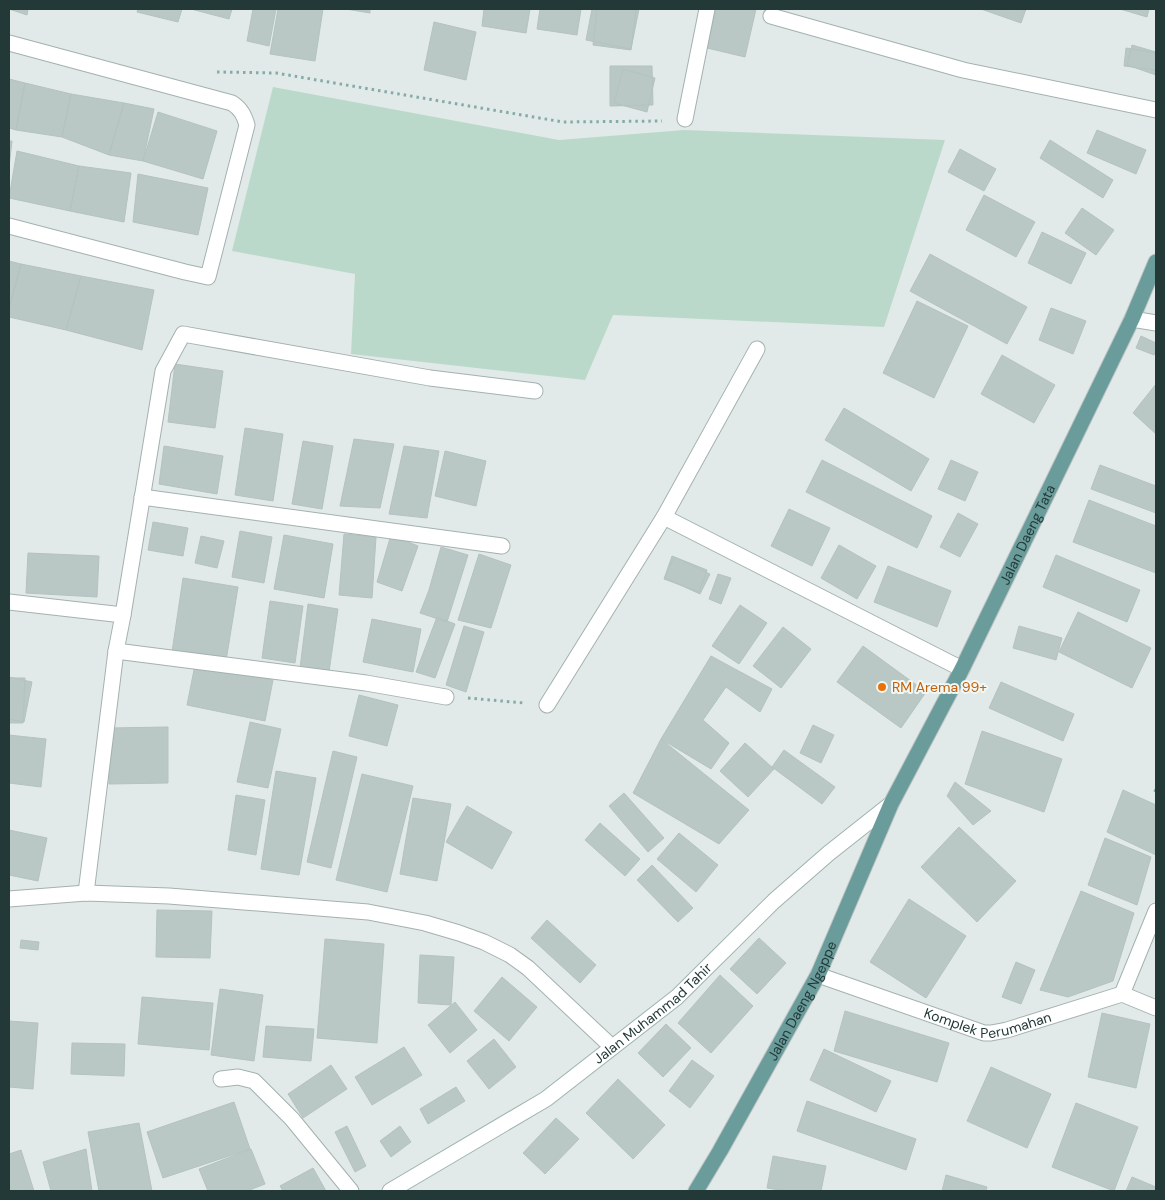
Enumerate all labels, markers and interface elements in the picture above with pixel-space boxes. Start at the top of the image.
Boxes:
street label: Jalan Daeng Tata [995,481,1059,588]
place label: RM Arema 99+ [892,678,987,696]
marker: RM Arema 99+ [876,681,888,693]
street label: Jalan Daeng Ngeppe [763,938,841,1064]
street label: Jalan Muhammad Tahir [590,959,716,1068]
street label: Komplek Perumahan [922,1004,1053,1042]

